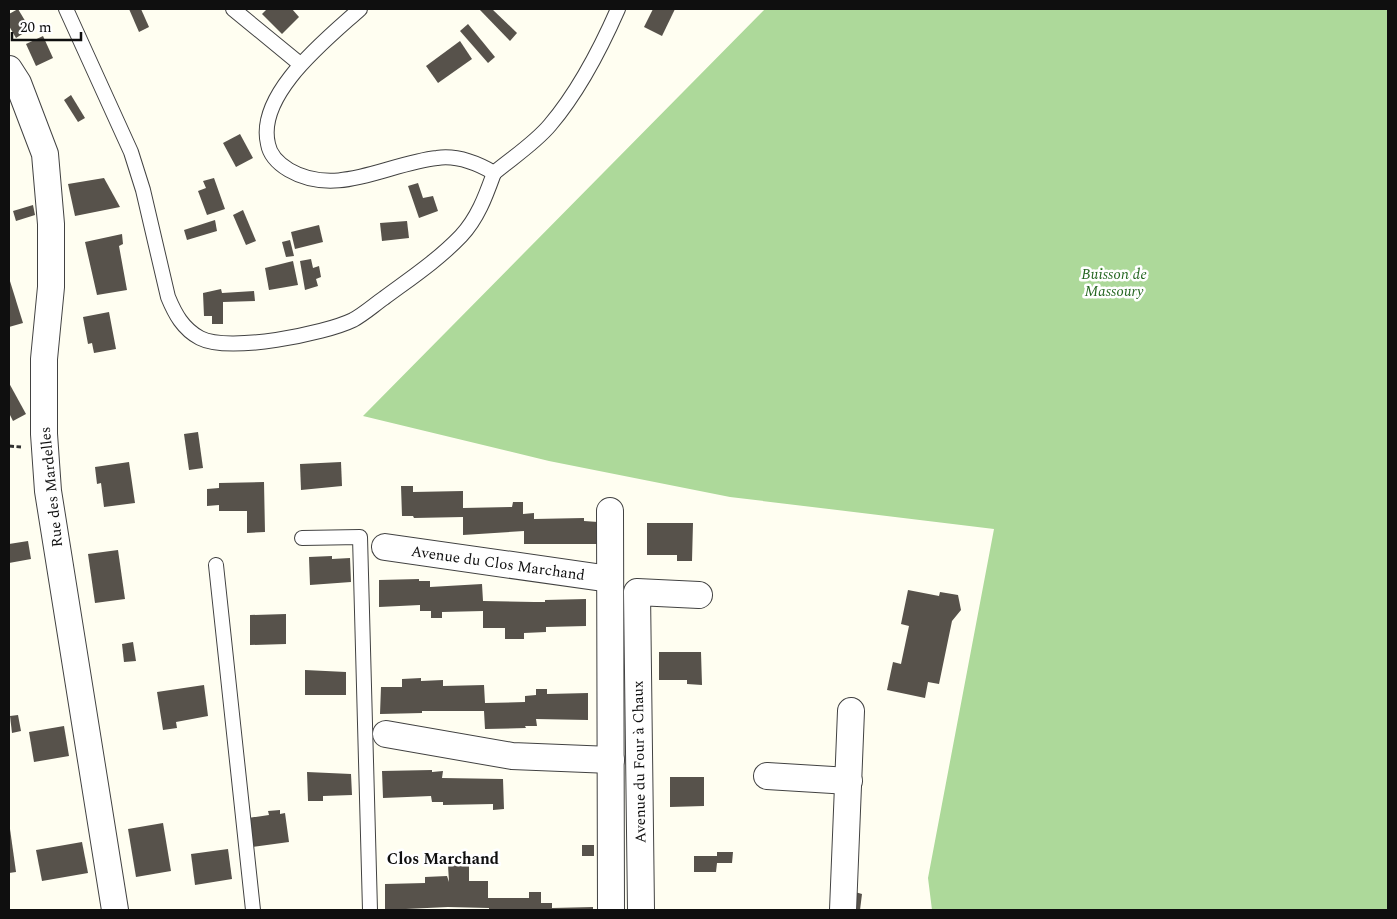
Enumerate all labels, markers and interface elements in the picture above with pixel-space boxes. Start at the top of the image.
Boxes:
scale bar [12,10,81,42]
text: 20 m [20,16,52,39]
park label: Buisson de Massoury [1081,263,1147,303]
street label: Rue des Mardelles [34,426,69,548]
street label: Avenue du Clos Marchand [409,540,586,587]
street label: Avenue du Four à Chaux [627,680,652,843]
district label: Clos Marchand [387,847,499,871]

